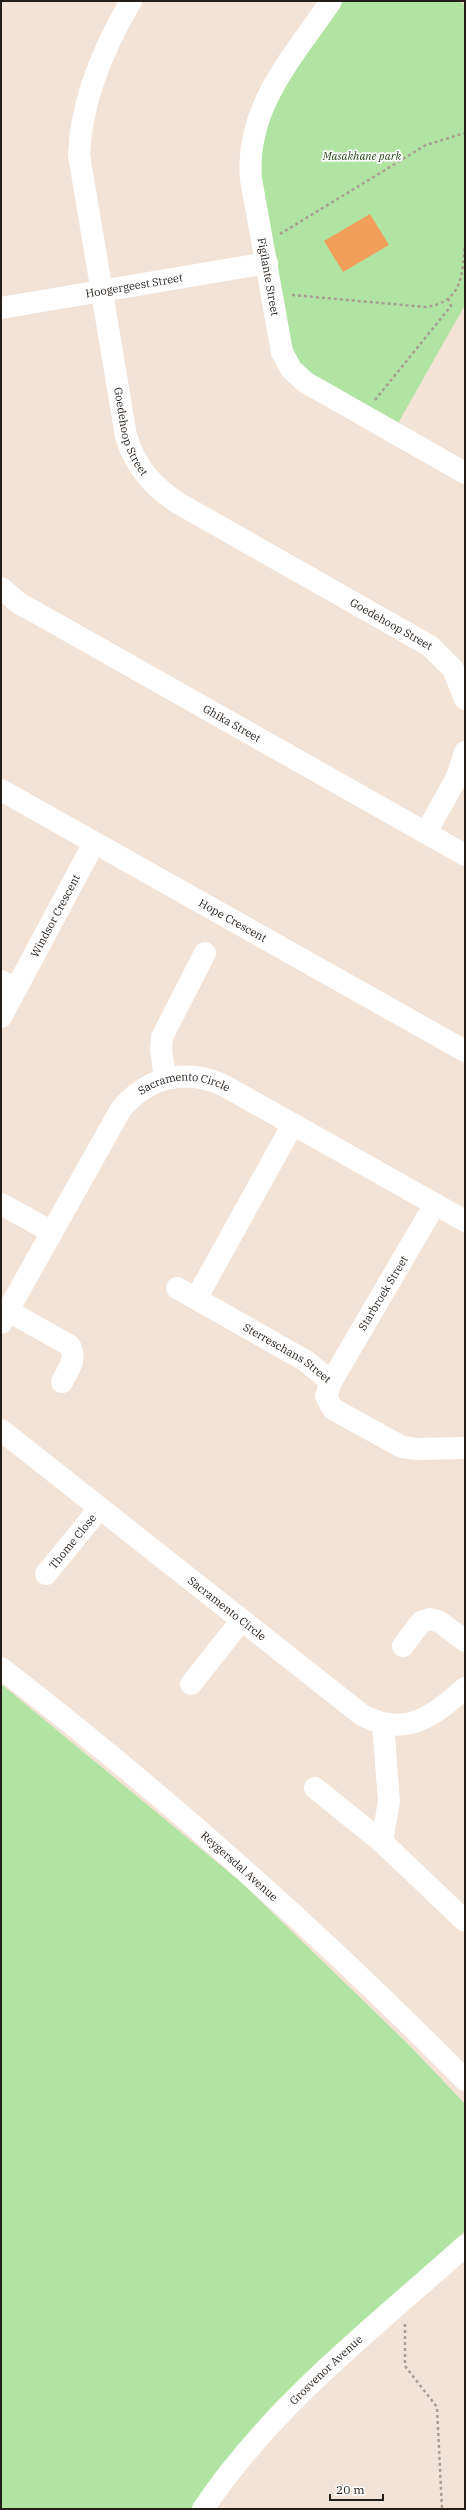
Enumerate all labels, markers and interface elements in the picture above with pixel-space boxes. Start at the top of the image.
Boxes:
park label: Masakhane park [322,149,402,163]
street label: Figilante Street [255,236,282,317]
street label: Hoogergeest Street [84,270,184,301]
street label: Goedehoop Street [111,386,151,479]
street label: Goedehoop Street [348,595,435,653]
street label: Ghika Street [200,701,263,745]
street label: Windsor Crescent [27,872,83,960]
street label: Hope Crescent [196,896,269,945]
street label: Sacramento Circle [135,1070,233,1098]
street label: Starbroek Street [355,1253,411,1333]
street label: Sterreschans Street [241,1320,334,1386]
street label: Thome Close [46,1511,99,1572]
street label: Sacramento Circle [185,1573,269,1644]
street label: Reygersdal Avenue [198,1828,281,1904]
street label: Grosvenor Avenue [286,2332,365,2408]
scale bar [330,2476,383,2502]
text: 20 m [336,2482,365,2497]

